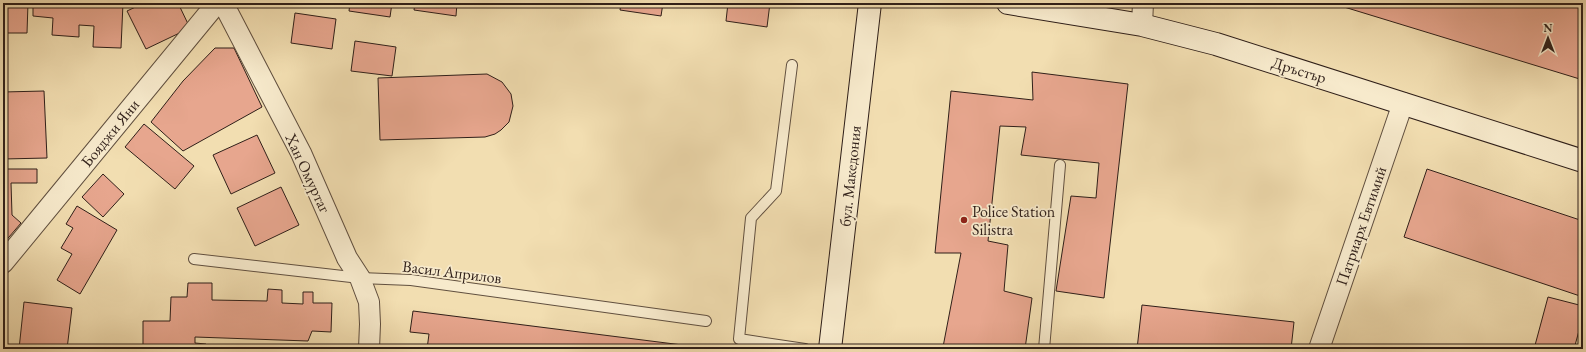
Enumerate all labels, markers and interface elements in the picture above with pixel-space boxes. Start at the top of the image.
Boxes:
north arrow [1528,18,1568,58]
text: N [1544,21,1553,35]
street label: Дръстър [1269,52,1329,88]
street label: Бояджи Яни [76,94,144,171]
street label: бул. Македония [834,124,866,228]
street label: Хан Омуртаг [280,129,336,216]
street label: Патриарх Евтимий [1331,163,1391,288]
place label: Police Station Silistra [972,201,1056,240]
marker: Police Station Silistra [959,215,969,225]
street label: Васил Априлов [401,256,503,289]

